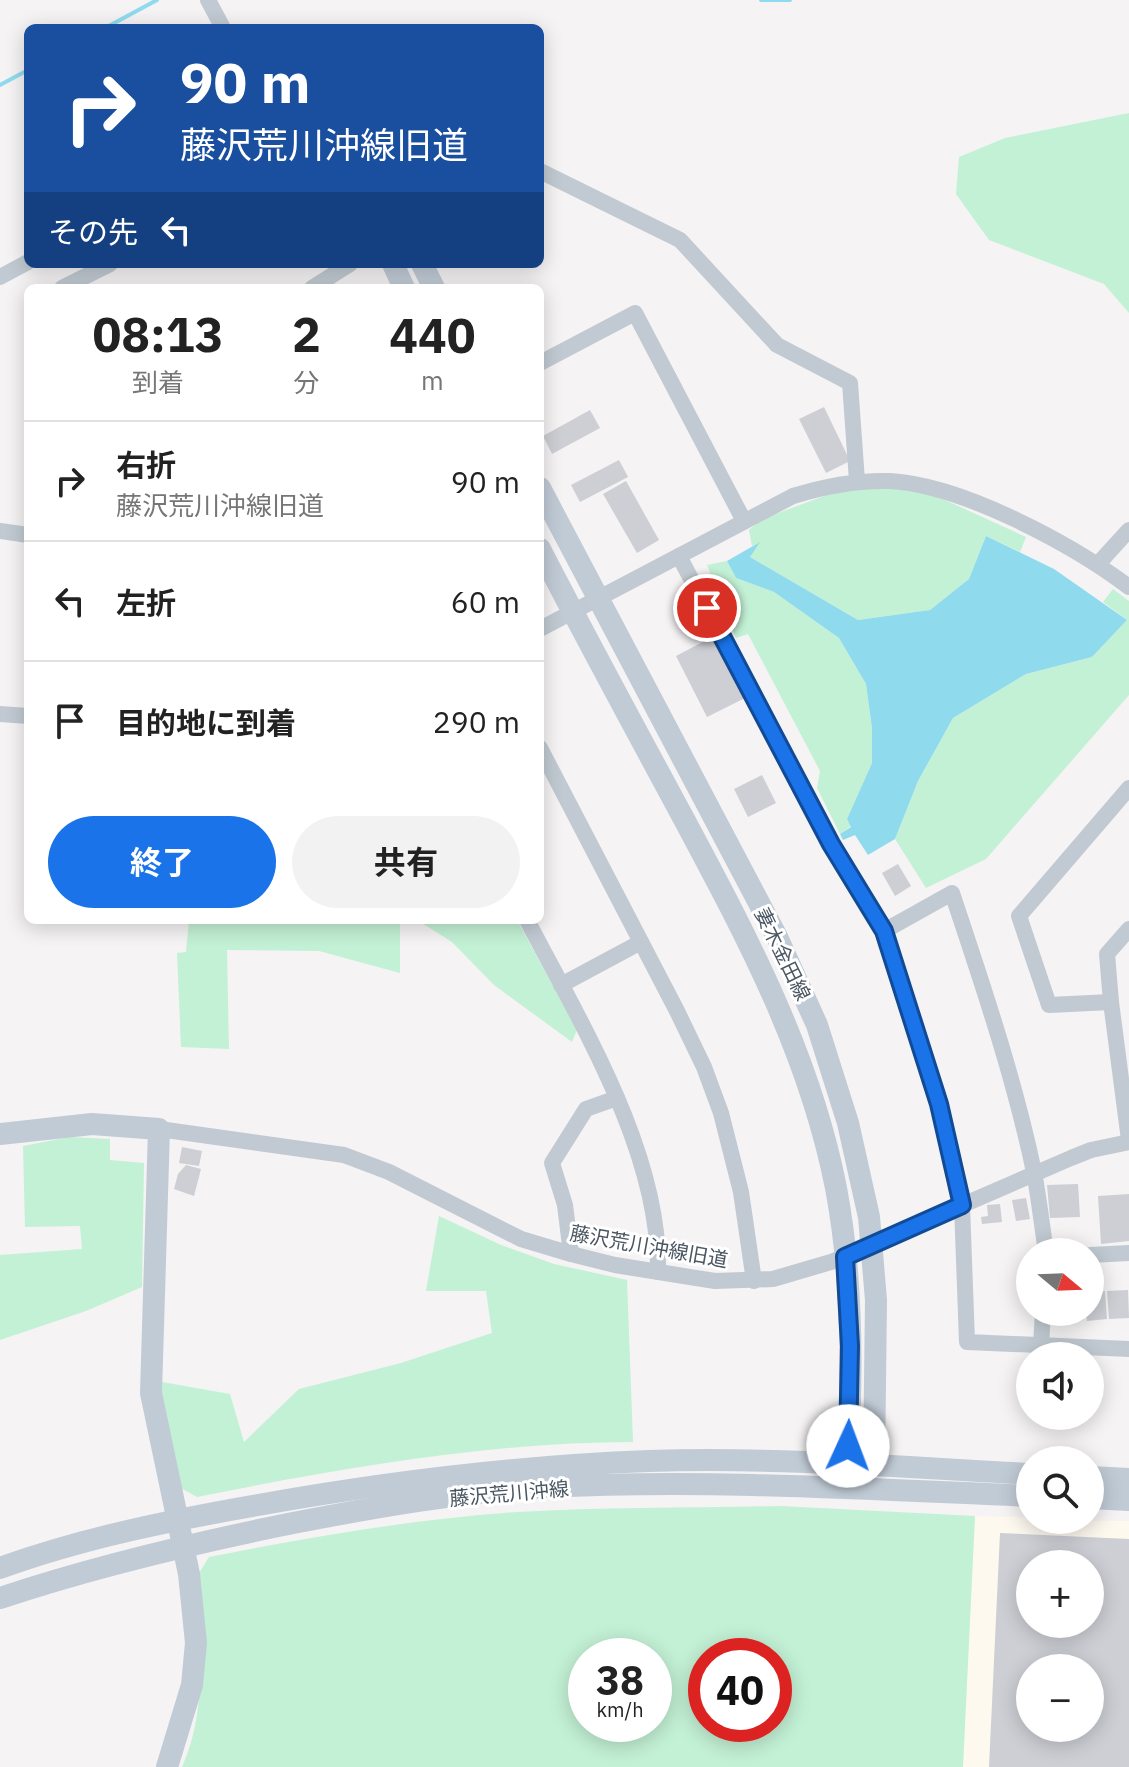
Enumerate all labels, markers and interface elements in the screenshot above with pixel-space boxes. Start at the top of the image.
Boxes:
text: 90 m [180,46,310,118]
icon: right [48,56,152,160]
text: 藤沢荒川沖線旧道 [180,121,468,168]
icon: left [154,208,198,252]
text: その先 [48,212,138,251]
text: 08:13 [92,303,223,365]
text: 2 [292,303,321,365]
text: 440 [389,304,476,366]
text: m [421,363,444,397]
text: 到着 [132,365,184,399]
text: 分 [293,365,319,399]
text: 右折 [116,445,176,484]
icon: right [48,459,92,503]
text: 90 m [451,462,520,501]
text: 藤沢荒川沖線旧道 [116,488,324,522]
pin [673,574,741,642]
icon: left [48,579,92,623]
text: 60 m [451,582,520,621]
text: 左折 [116,583,176,622]
icon: arrive [685,586,729,630]
icon: arrive [48,699,92,743]
text: 290 m [433,702,520,741]
text: 目的地に到着 [116,703,296,742]
button: 終了 [48,816,276,908]
button: 共有 [292,816,520,908]
street label: 妻木金田線 [749,903,817,1005]
street label: 藤沢荒川沖線旧道 [568,1219,730,1273]
north arrow [1016,1238,1104,1326]
map controls [1016,1238,1104,1742]
button: sound [1016,1342,1104,1430]
position arrow [806,1404,890,1488]
button: search [1016,1446,1104,1534]
street label: 藤沢荒川沖線 [448,1474,570,1512]
button: + [1016,1550,1104,1638]
speed limit sign: 40 [688,1638,792,1742]
text: 38 [596,1654,644,1706]
button: − [1016,1654,1104,1742]
text: km/h [596,1696,644,1723]

